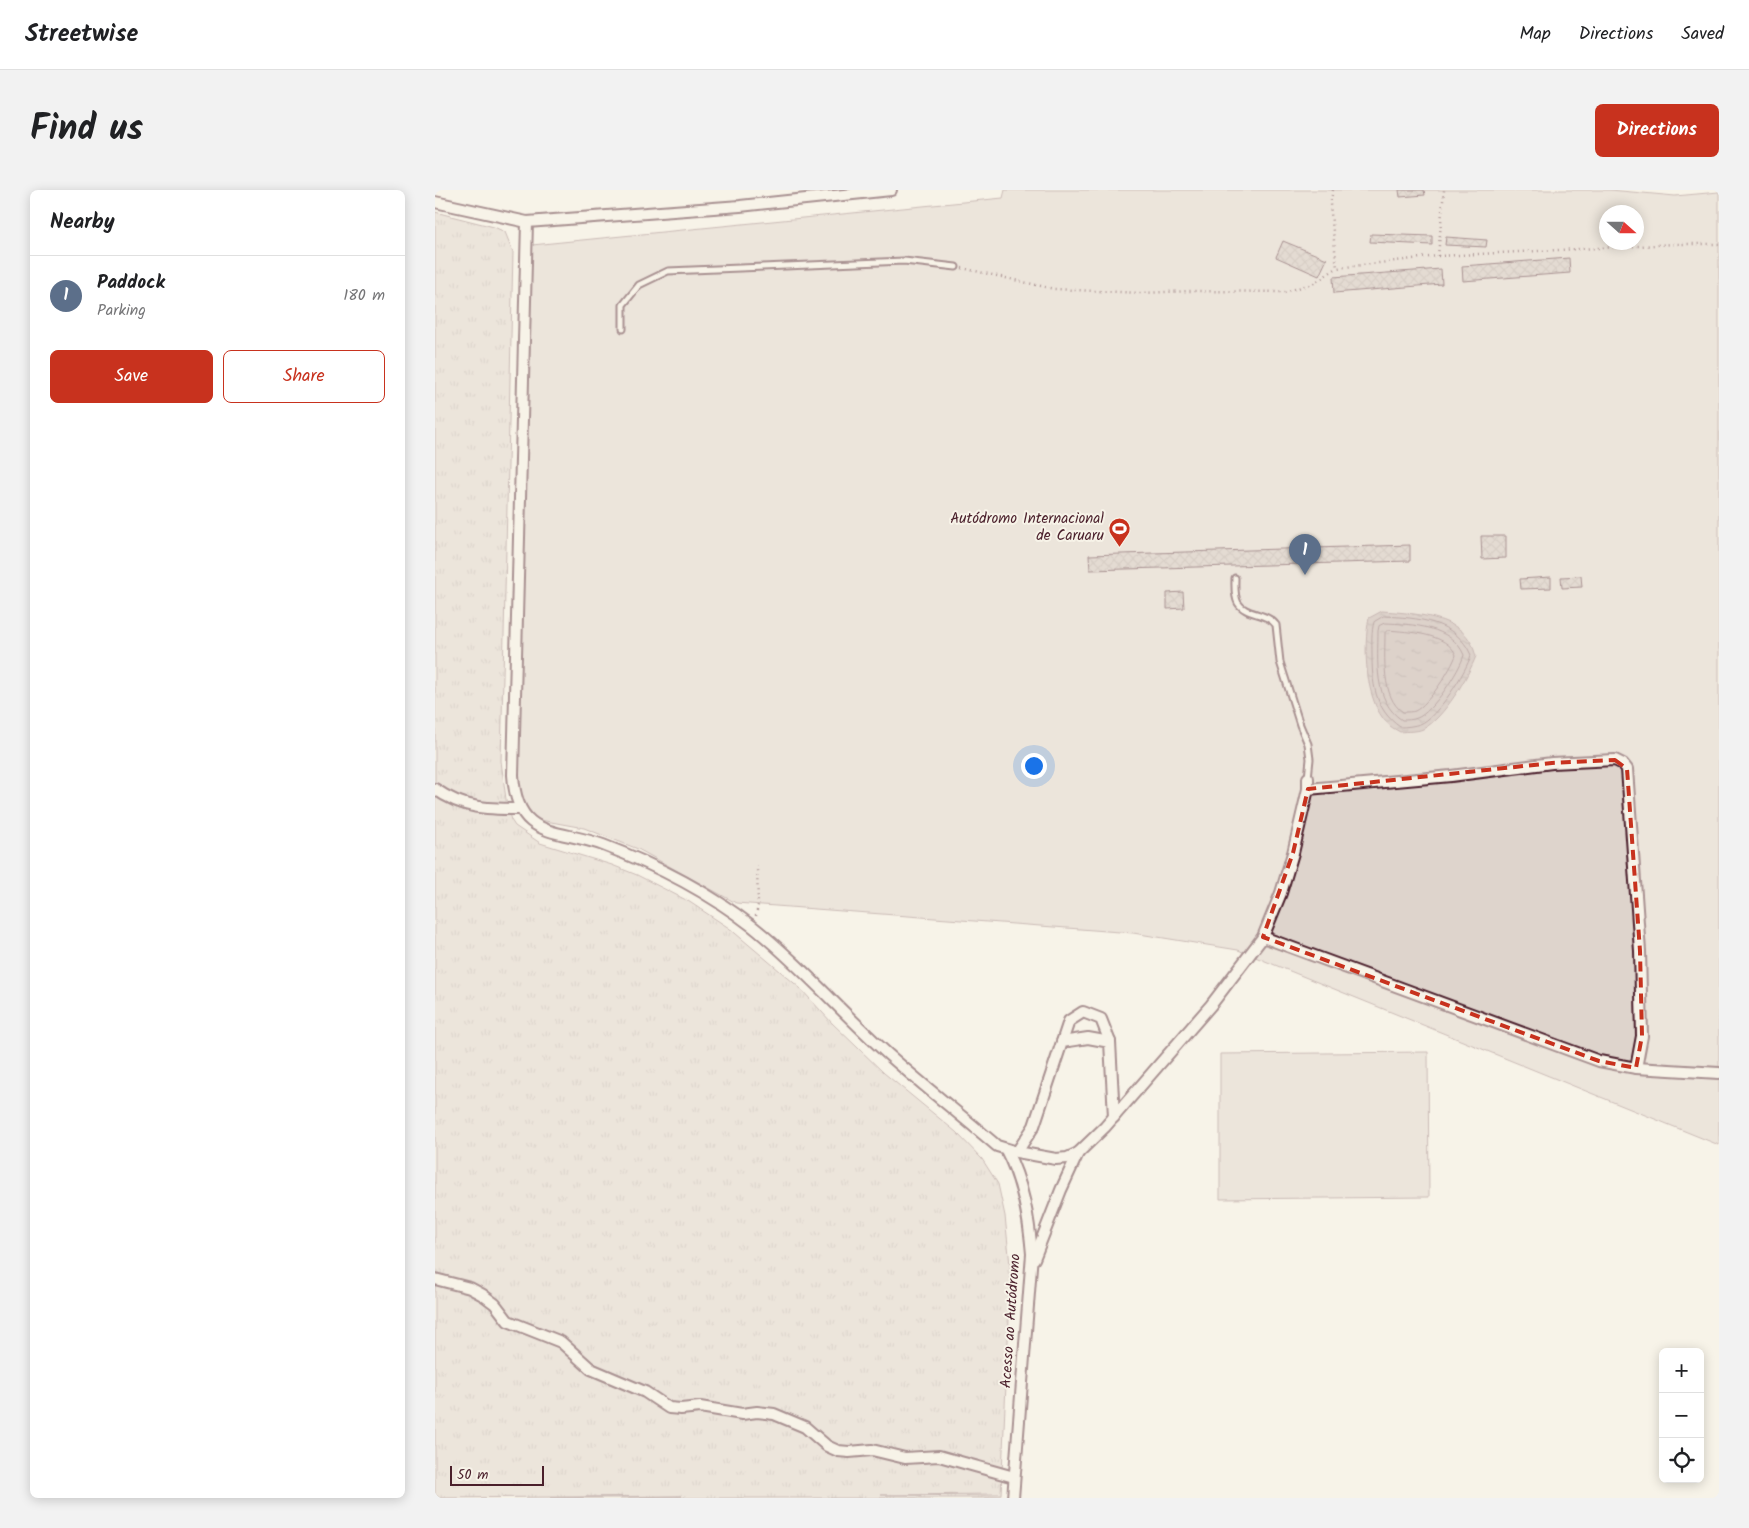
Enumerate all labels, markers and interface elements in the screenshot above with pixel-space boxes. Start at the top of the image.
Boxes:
text: Streetwise [25,15,138,54]
text: Map [1519,20,1551,49]
text: Directions [1579,20,1653,49]
text: Saved [1681,20,1724,49]
text: Find us [30,102,143,158]
button: Directions [1595,104,1719,157]
north arrow [1599,205,1644,250]
text: Nearby [50,206,115,239]
text: Paddock [97,268,165,298]
text: 1 [64,283,68,308]
text: 180 m [343,283,385,308]
text: Parking [97,298,146,323]
button: Save [50,350,213,403]
button: Share [223,350,385,403]
place label: Autódromo Internacional de Caruaru [950,507,1104,548]
sports icon: Autódromo Internacional de Caruaru [1108,516,1132,547]
pin: 1 [1289,534,1321,575]
your location [1021,753,1047,779]
street label: Acesso ao Autódromo [994,1253,1028,1389]
map controls [1659,1348,1704,1483]
button: + [1659,1348,1704,1393]
button: − [1659,1393,1704,1438]
button: locate [1659,1438,1704,1483]
scale bar [450,1463,544,1486]
text: 50 m [457,1464,488,1486]

